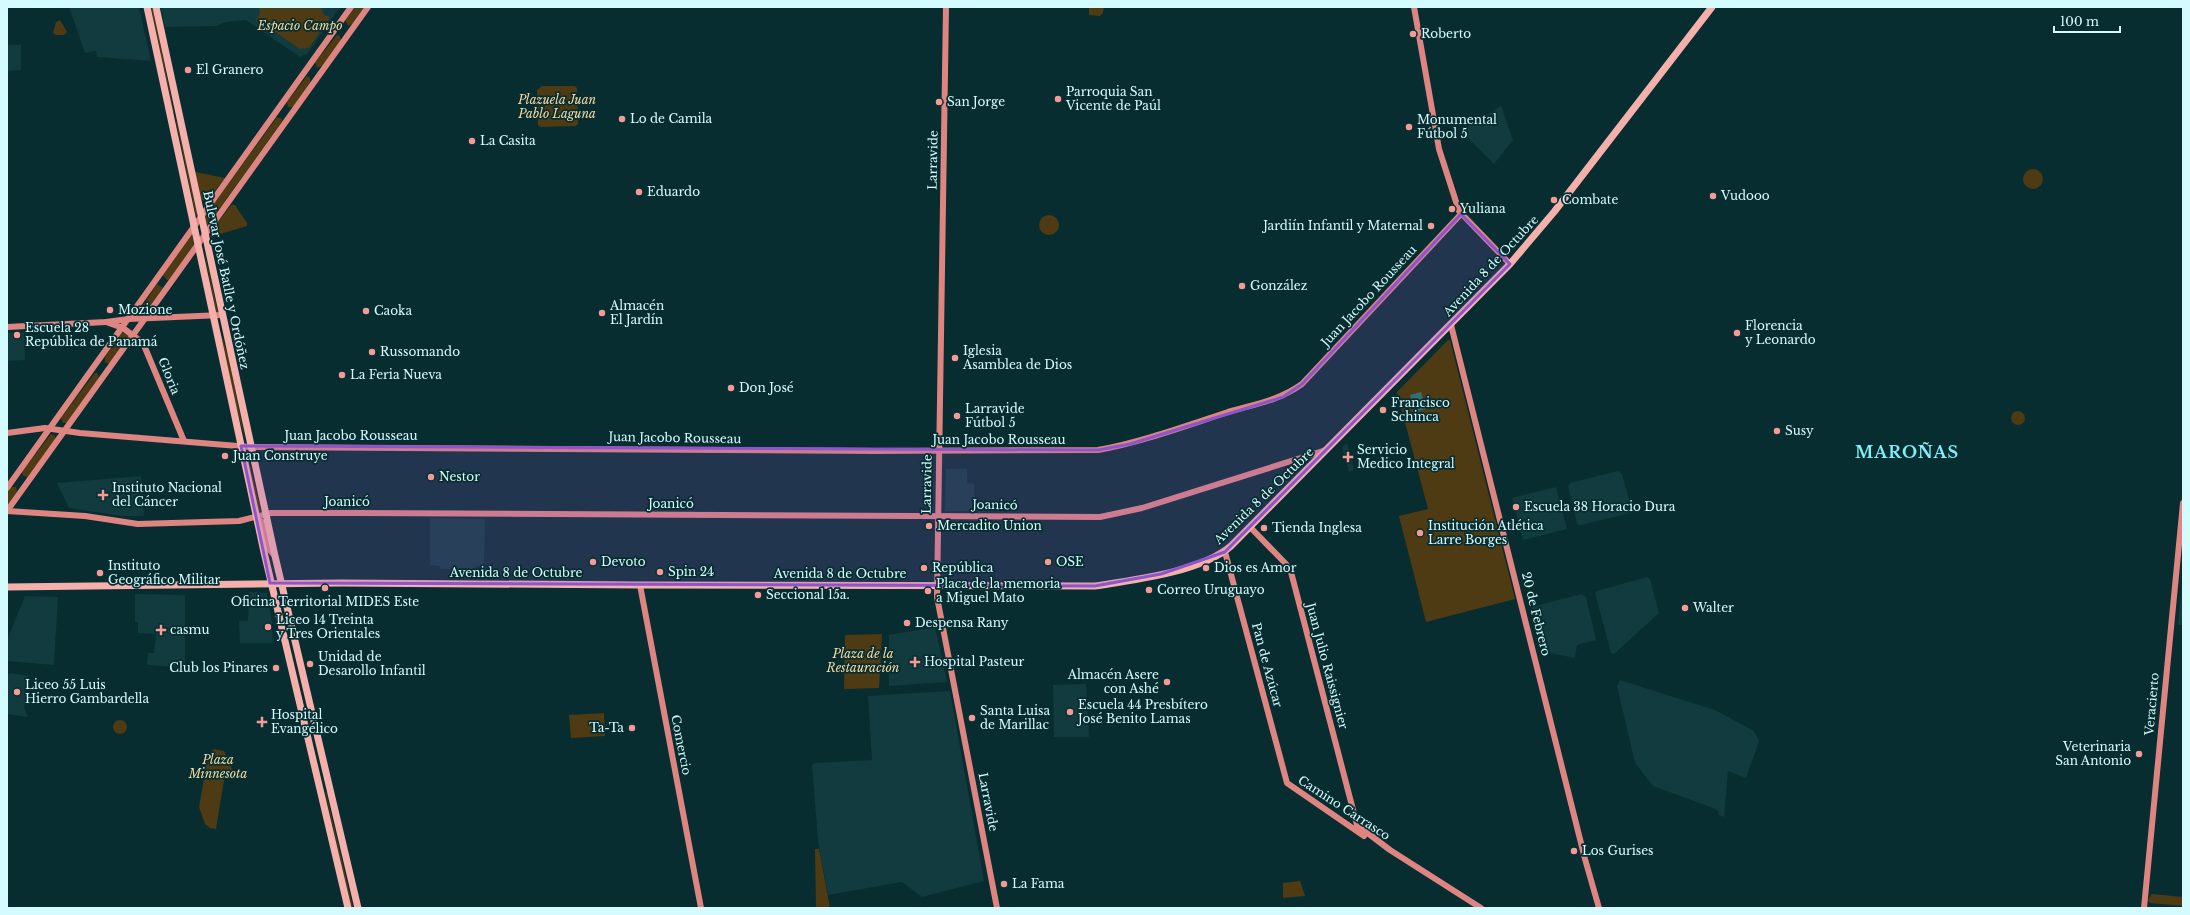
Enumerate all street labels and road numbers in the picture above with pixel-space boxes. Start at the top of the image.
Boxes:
street label: Larravide [924,130,941,190]
street label: Bulevar José Batlle y Ordóñez [200,189,253,371]
street label: Avenida 8 de Octubre [1439,212,1541,320]
street label: Juan Jacobo Rousseau [1316,242,1419,351]
street label: Gloria [155,355,184,397]
street label: Juan Jacobo Rousseau [283,428,417,443]
street label: Juan Jacobo Rousseau [606,429,742,446]
street label: Juan Jacobo Rousseau [931,432,1065,447]
street label: Avenida 8 de Octubre [1210,444,1317,548]
street label: Larravide [918,454,935,514]
street label: Joanicó [322,494,370,509]
street label: Joanicó [646,496,694,511]
street label: Joanicó [970,497,1018,512]
street label: Avenida 8 de Octubre [449,565,582,580]
street label: Avenida 8 de Octubre [773,566,906,581]
street label: 20 de Febrero [1519,570,1554,658]
street label: Juan Julio Raissignier [1303,599,1352,731]
street label: Pan de Azúcar [1249,621,1286,709]
street label: Veracierto [2141,672,2162,737]
street label: Comercio [668,713,695,777]
street label: Larravide [975,771,1002,833]
street label: Camino Carrasco [1295,772,1393,843]

